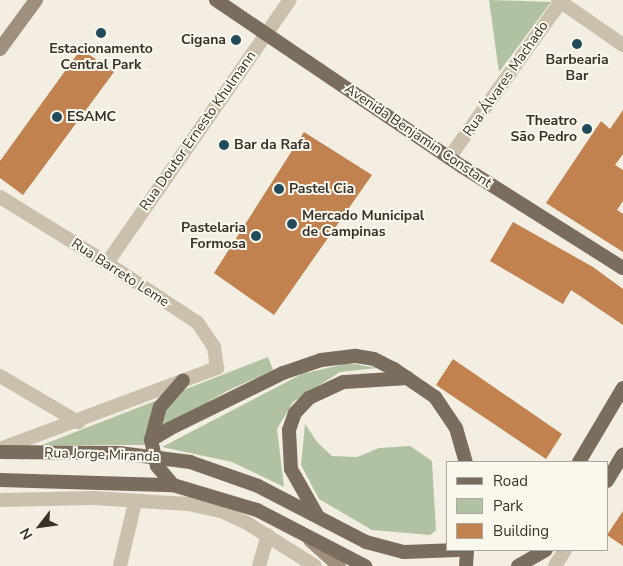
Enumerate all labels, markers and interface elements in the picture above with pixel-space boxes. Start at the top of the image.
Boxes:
street label: Rua Álvares Machado [460,18,552,140]
marker: Estacionamento Central Park [95,27,107,39]
place label: Cigana [181,32,226,48]
marker: Cigana [230,34,242,46]
marker: Barbearia Bar [571,38,583,50]
place label: Estacionamento Central Park [49,41,153,74]
street label: Rua Doutor Ernesto Khulmann [136,48,260,214]
place label: Barbearia Bar [545,52,609,84]
street label: Avenida Benjamin Constant [341,80,495,192]
place label: ESAMC [67,109,116,125]
marker: ESAMC [51,111,63,123]
place label: Theatro São Pedro [510,113,577,146]
marker: Theatro São Pedro [581,123,593,135]
place label: Bar da Rafa [234,137,310,153]
marker: Bar da Rafa [218,139,230,151]
place label: Pastel Cia [289,181,354,197]
marker: Pastel Cia [273,183,285,195]
place label: Mercado Municipal de Campinas [302,208,424,240]
marker: Mercado Municipal de Campinas [286,218,298,230]
place label: Pastelaria Formosa [181,220,246,252]
marker: Pastelaria Formosa [250,230,262,242]
street label: Rua Barreto Leme [68,235,172,311]
street label: Rua Jorge Miranda [44,445,160,465]
legend [446,461,608,551]
text: Road [493,471,528,491]
text: Park [493,496,523,516]
north arrow [15,501,65,551]
text: Building [493,521,549,541]
text: N [16,524,37,543]

